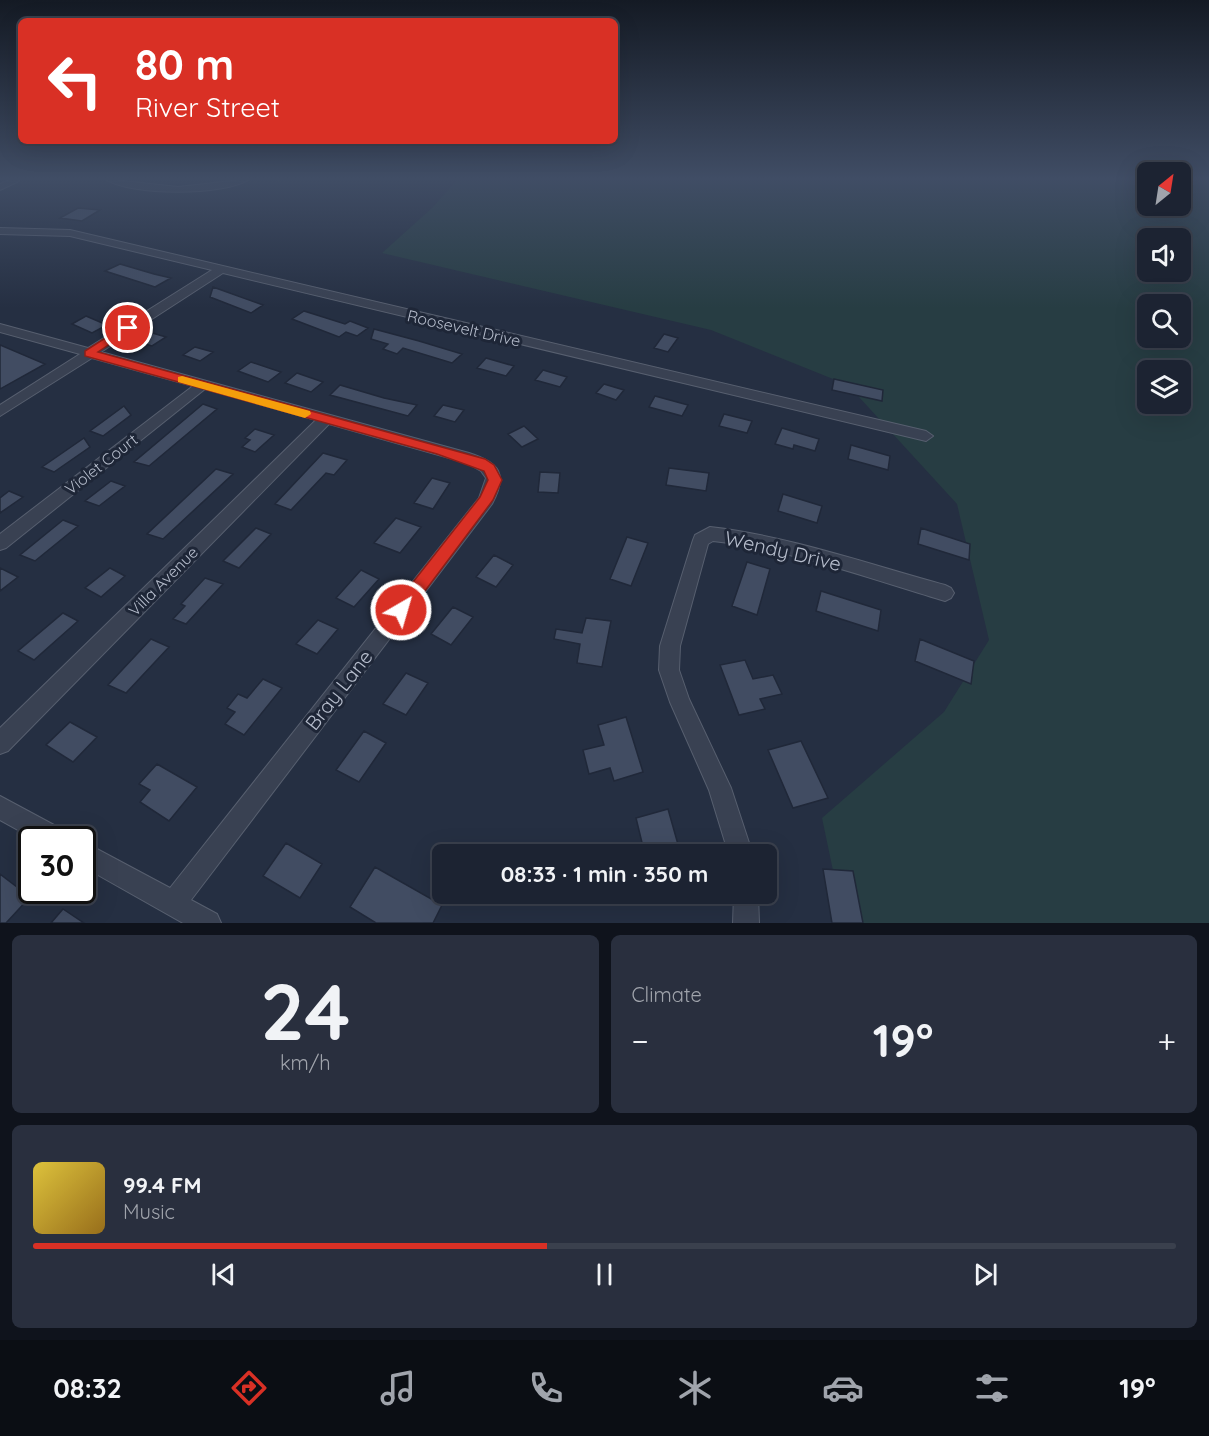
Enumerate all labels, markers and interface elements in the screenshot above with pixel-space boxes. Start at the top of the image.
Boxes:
text: 80 m [135,38,234,91]
icon: left [36,42,114,120]
text: River Street [135,90,280,124]
north arrow [1137,162,1191,216]
map controls [1137,162,1191,414]
button: sound [1137,228,1191,282]
button: search [1137,294,1191,348]
pin [102,302,153,353]
street label: Roosevelt Drive [405,305,523,351]
icon: arrive [111,311,144,344]
button: layers [1137,360,1191,414]
street label: Violet Court [61,429,141,499]
street label: Wendy Drive [722,525,844,576]
street label: Villa Avenue [124,542,202,620]
position arrow [369,578,433,642]
street label: Bray Lane [299,645,378,735]
speed limit sign: 30 [18,826,96,904]
text: 08:33 · 1 min · 350 m [501,860,708,888]
text: 24 [260,962,350,1060]
text: Climate [632,982,702,1007]
text: 19° [873,1012,933,1068]
text: − [632,1020,649,1061]
text: + [1157,1020,1176,1061]
text: km/h [280,1050,331,1075]
text: 99.4 FM [123,1171,201,1199]
text: Music [123,1199,175,1224]
icon: previous [207,1258,240,1291]
icon: pause [588,1258,621,1291]
icon: next [969,1258,1002,1291]
icon: directions [228,1367,270,1409]
icon: music [377,1367,419,1409]
icon: phone [525,1367,567,1409]
icon: climate [674,1367,716,1409]
icon: car [822,1367,864,1409]
icon: filters [971,1367,1013,1409]
text: 08:32 [53,1371,122,1405]
text: 19° [1119,1371,1156,1405]

